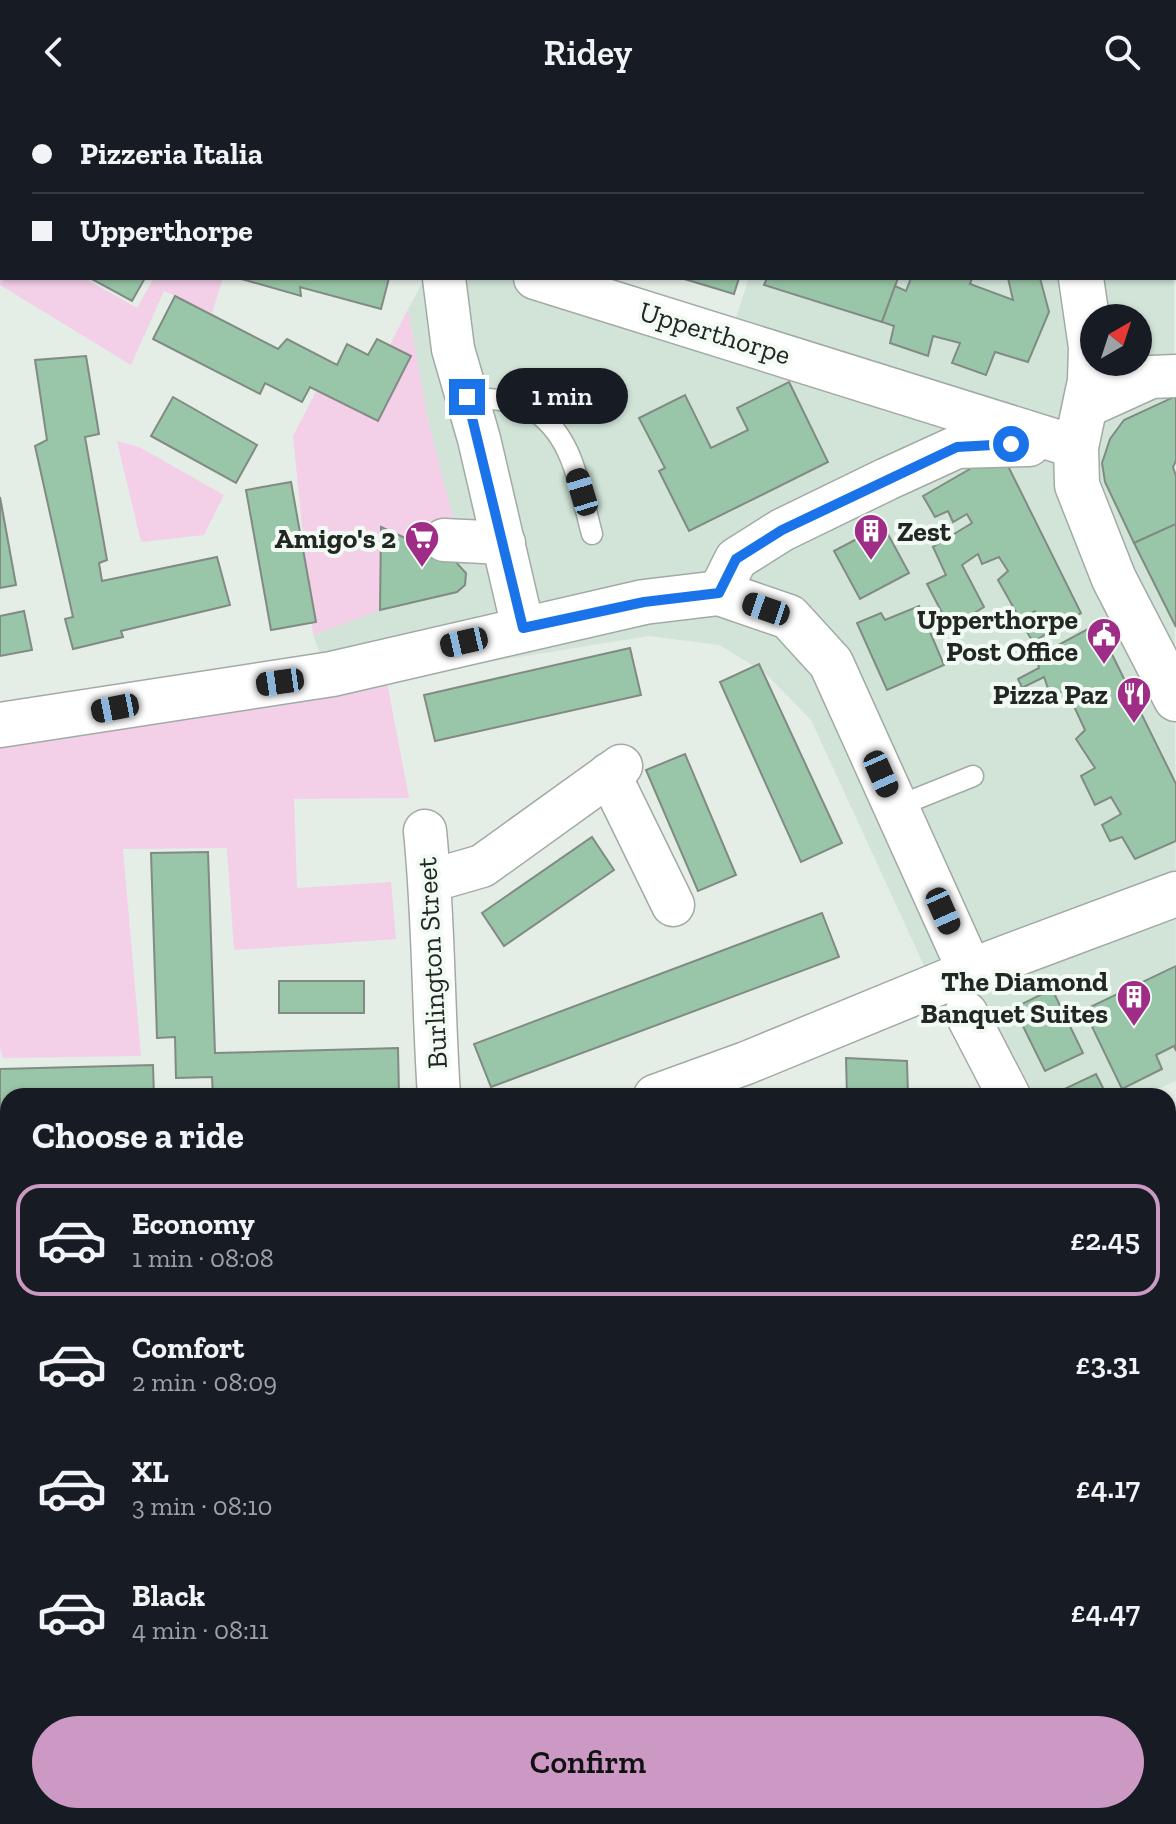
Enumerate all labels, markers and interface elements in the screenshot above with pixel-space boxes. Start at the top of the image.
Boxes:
icon: back [32,30,76,74]
icon: search [1100,30,1144,74]
text: Ridey [544,31,632,74]
text: Pizzeria Italia [80,136,263,172]
text: Upperthorpe [80,213,253,249]
street label: Upperthorpe [636,294,794,372]
north arrow [1080,304,1152,376]
map controls [1080,304,1152,376]
callout: 1 min [495,369,627,425]
route end [449,379,485,415]
text: 1 min [531,380,593,412]
route start [993,426,1029,462]
car [564,466,600,518]
building icon: Zest [852,512,890,562]
place label: Zest [897,515,952,548]
supermarket icon: Amigo's 2 [403,519,441,569]
place label: Amigo's 2 [275,522,396,555]
car [739,590,793,628]
place label: Upperthorpe Post Office [917,603,1078,668]
public building icon: Upperthorpe Post Office [1085,616,1123,666]
car [438,625,490,659]
car [255,667,305,697]
restaurant icon: Pizza Paz [1115,675,1153,725]
place label: Pizza Paz [993,678,1108,711]
car [89,692,141,724]
car [860,747,902,801]
street label: Burlington Street [410,856,454,1070]
car [922,884,964,938]
place label: The Diamond Banquet Suites [920,965,1108,1030]
building icon: The Diamond Banquet Suites [1115,978,1153,1028]
text: Choose a ride [32,1114,244,1157]
icon: car [36,1204,108,1276]
text: Economy [132,1206,255,1242]
text: £2.45 [1070,1222,1140,1258]
text: 1 min · 08:08 [132,1242,274,1274]
icon: car [36,1328,108,1400]
text: Comfort [132,1330,244,1366]
text: £3.31 [1075,1346,1140,1382]
text: 2 min · 08:09 [132,1366,277,1398]
icon: car [36,1452,108,1524]
text: XL [132,1454,169,1490]
text: £4.17 [1076,1470,1140,1506]
text: 3 min · 08:10 [132,1490,273,1522]
icon: car [36,1576,108,1648]
text: Black [132,1578,205,1614]
text: £4.47 [1071,1594,1140,1630]
text: 4 min · 08:11 [132,1614,269,1646]
button: Confirm [32,1716,1144,1808]

